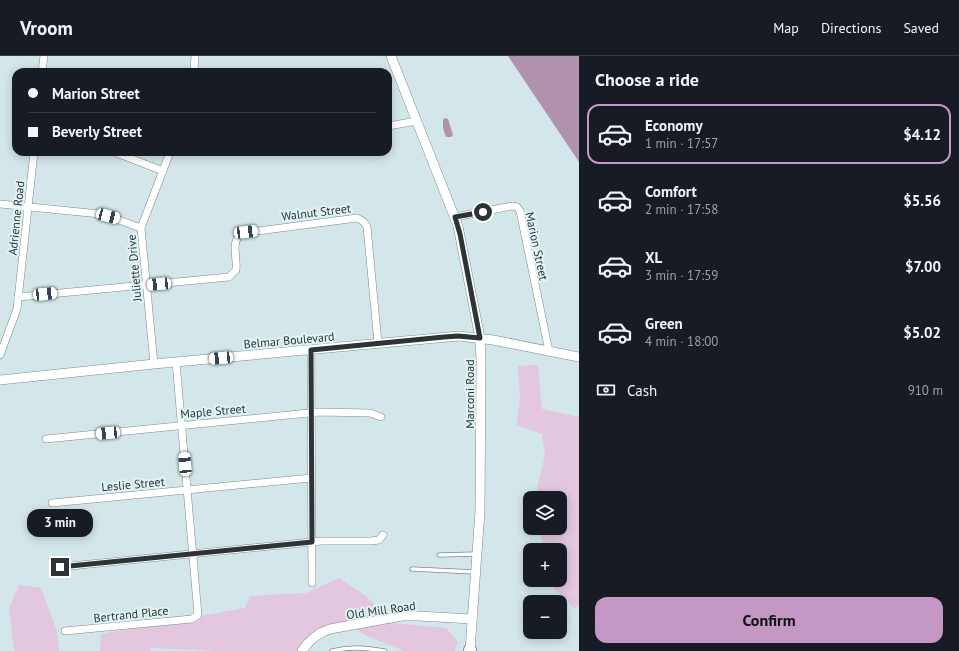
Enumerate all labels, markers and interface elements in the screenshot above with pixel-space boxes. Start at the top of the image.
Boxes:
text: Vroom [20,16,73,40]
text: Map [773,19,799,37]
text: Directions [821,19,881,37]
text: Saved [903,19,939,37]
text: Choose a ride [595,68,699,91]
text: Marion Street [52,84,140,103]
icon: car [597,116,633,152]
text: Economy [645,116,703,135]
text: Beverly Street [52,122,142,141]
text: $4.12 [903,125,941,144]
text: 1 min · 17:57 [645,135,718,152]
street label: Adrienne Road [5,180,27,256]
icon: car [597,182,633,218]
text: Comfort [645,182,697,201]
text: $5.56 [903,191,941,210]
street label: Walnut Street [280,200,352,224]
text: 2 min · 17:58 [645,201,718,218]
route start [474,203,492,221]
car [95,207,121,225]
street label: Marion Street [522,210,552,282]
car [233,225,259,239]
street label: Juliette Drive [124,234,144,303]
icon: car [597,248,633,284]
text: XL [645,248,662,267]
text: $7.00 [905,257,941,276]
text: 3 min · 17:59 [645,267,718,284]
car [147,277,171,291]
car [32,287,58,301]
icon: car [597,314,633,350]
text: Green [645,314,683,333]
text: $5.02 [903,323,941,342]
street label: Belmar Boulevard [243,329,335,351]
text: 4 min · 18:00 [645,333,718,350]
car [209,351,233,365]
street label: Marconi Road [462,359,477,429]
icon: cash [595,379,617,401]
text: Cash [627,381,657,400]
text: 910 m [908,382,943,399]
street label: Maple Street [180,401,246,421]
car [96,426,120,440]
car [178,452,192,476]
street label: Leslie Street [101,474,165,494]
map controls [523,491,567,639]
button: layers [523,491,567,535]
callout: 3 min [27,509,93,537]
text: 3 min [44,514,76,531]
button: + [523,543,567,587]
route end [51,558,69,576]
button: − [523,595,567,639]
button: Confirm [595,597,943,643]
street label: Old Mill Road [345,598,417,622]
street label: Bertrand Place [93,603,169,625]

